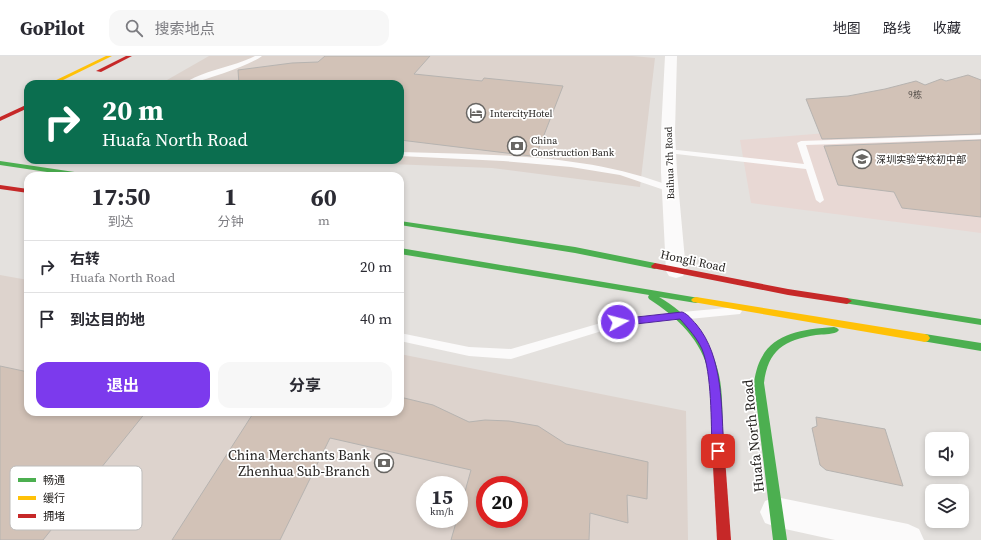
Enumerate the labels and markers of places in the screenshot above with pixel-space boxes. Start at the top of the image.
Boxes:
hotel icon: IntercityHotel [465,102,487,124]
place label: IntercityHotel [490,107,553,120]
place label: China Construction Bank [531,134,615,159]
bank icon: China Construction Bank [506,135,528,157]
school or university icon: 深圳实验学校初中部 [851,148,873,170]
place label: 深圳实验学校初中部 [876,153,966,166]
pin [701,434,735,468]
place label: China Merchants Bank Zhenhua Sub-Branch [228,445,370,481]
bank icon: China Merchants Bank Zhenhua Sub-Branch [373,452,395,474]

